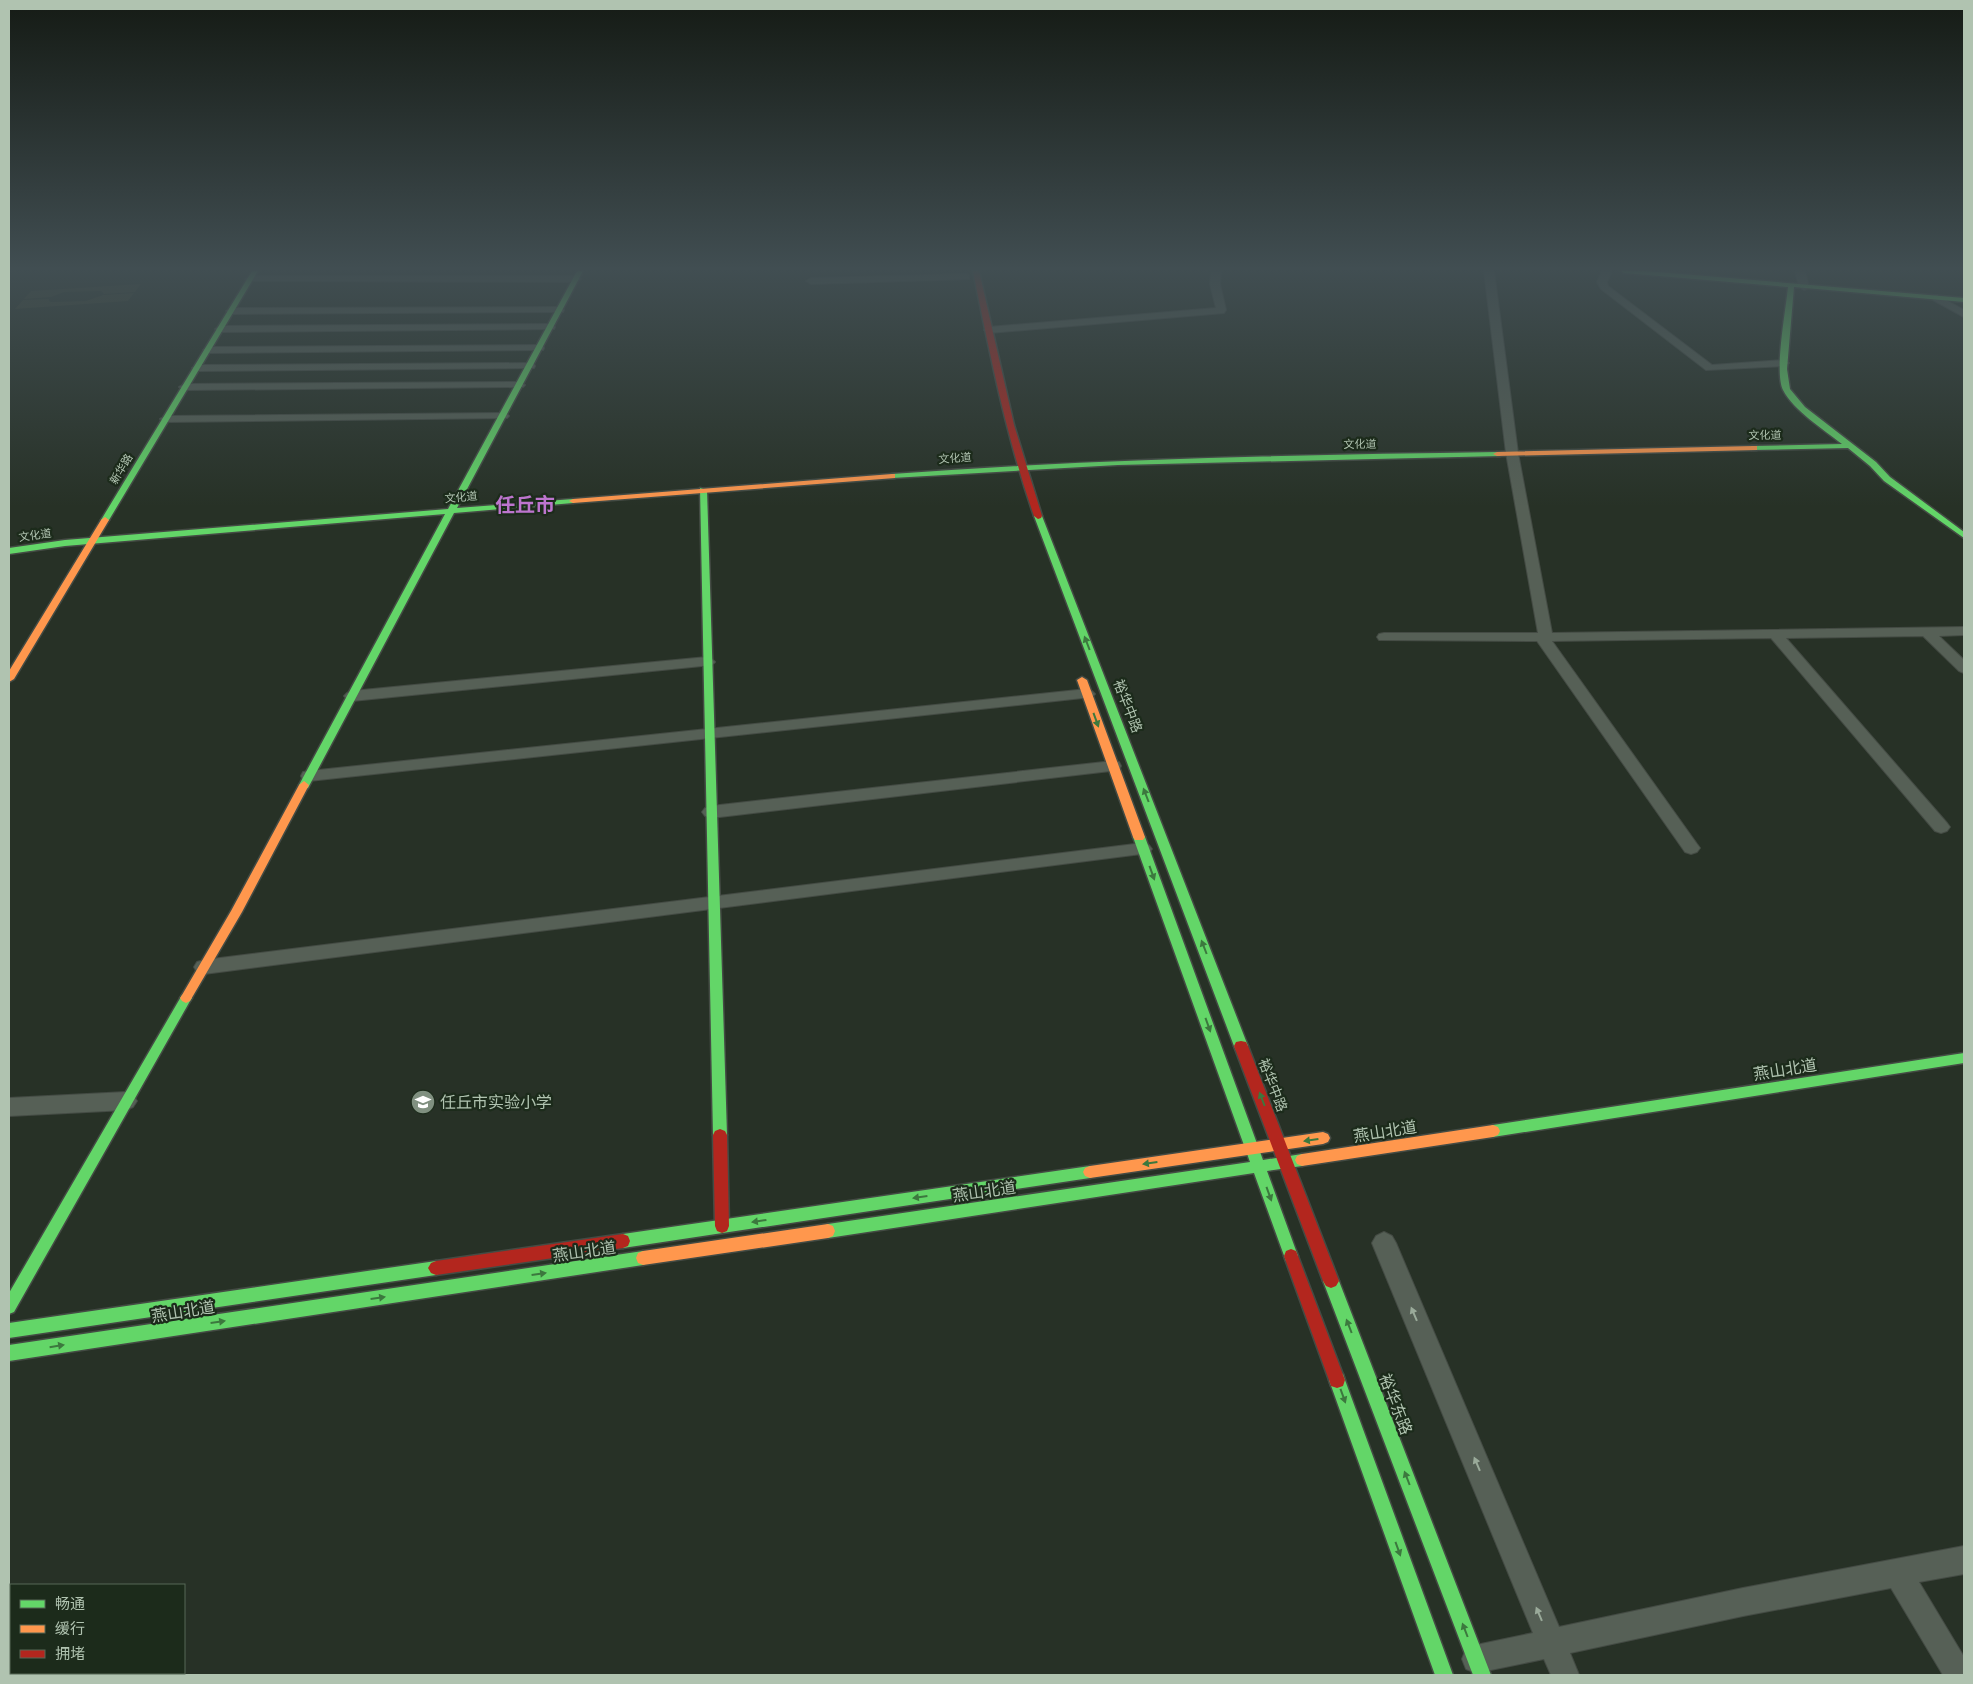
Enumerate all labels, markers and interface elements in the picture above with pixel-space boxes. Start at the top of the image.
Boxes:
street label: 文化道 [1748,429,1782,441]
street label: 文化道 [1343,438,1377,450]
street label: 文化道 [938,451,972,465]
street label: 新华路 [107,452,135,486]
street label: 文化道 [444,490,478,504]
district label: 任丘市 [495,493,555,516]
street label: 文化道 [18,527,52,543]
one-way arrow [1083,636,1091,651]
street label: 裕华中路 [1110,677,1146,735]
one-way arrow [1092,713,1100,728]
one-way arrow [1142,787,1150,802]
one-way arrow [1149,865,1156,880]
one-way arrow [1200,939,1208,954]
one-way arrow [1204,1018,1212,1033]
street label: 燕山北道 [1752,1055,1818,1083]
street label: 裕华中路 [1255,1056,1291,1114]
school or university icon: 任丘市实验小学 [410,1089,436,1115]
one-way arrow [1258,1091,1265,1106]
place label: 任丘市实验小学 [440,1093,552,1111]
street label: 燕山北道 [1352,1117,1418,1145]
one-way arrow [1302,1136,1318,1144]
one-way arrow [1141,1159,1157,1167]
street label: 燕山北道 [951,1178,1017,1204]
one-way arrow [1265,1187,1273,1202]
one-way arrow [911,1193,927,1201]
one-way arrow [751,1217,767,1225]
street label: 燕山北道 [551,1238,617,1264]
one-way arrow [531,1270,547,1278]
one-way arrow [371,1294,387,1302]
street label: 燕山北道 [150,1297,216,1325]
one-way arrow [1410,1306,1418,1321]
one-way arrow [210,1318,226,1326]
one-way arrow [1345,1318,1353,1333]
one-way arrow [49,1342,65,1350]
street label: 裕华东路 [1376,1371,1416,1437]
one-way arrow [1339,1389,1347,1404]
one-way arrow [1472,1457,1480,1471]
one-way arrow [1403,1470,1411,1485]
one-way arrow [1395,1541,1402,1556]
legend [10,1584,185,1674]
text: 畅通 [55,1595,85,1612]
one-way arrow [1535,1607,1543,1621]
text: 缓行 [55,1620,85,1637]
one-way arrow [1460,1623,1468,1637]
text: 拥堵 [55,1645,85,1662]

